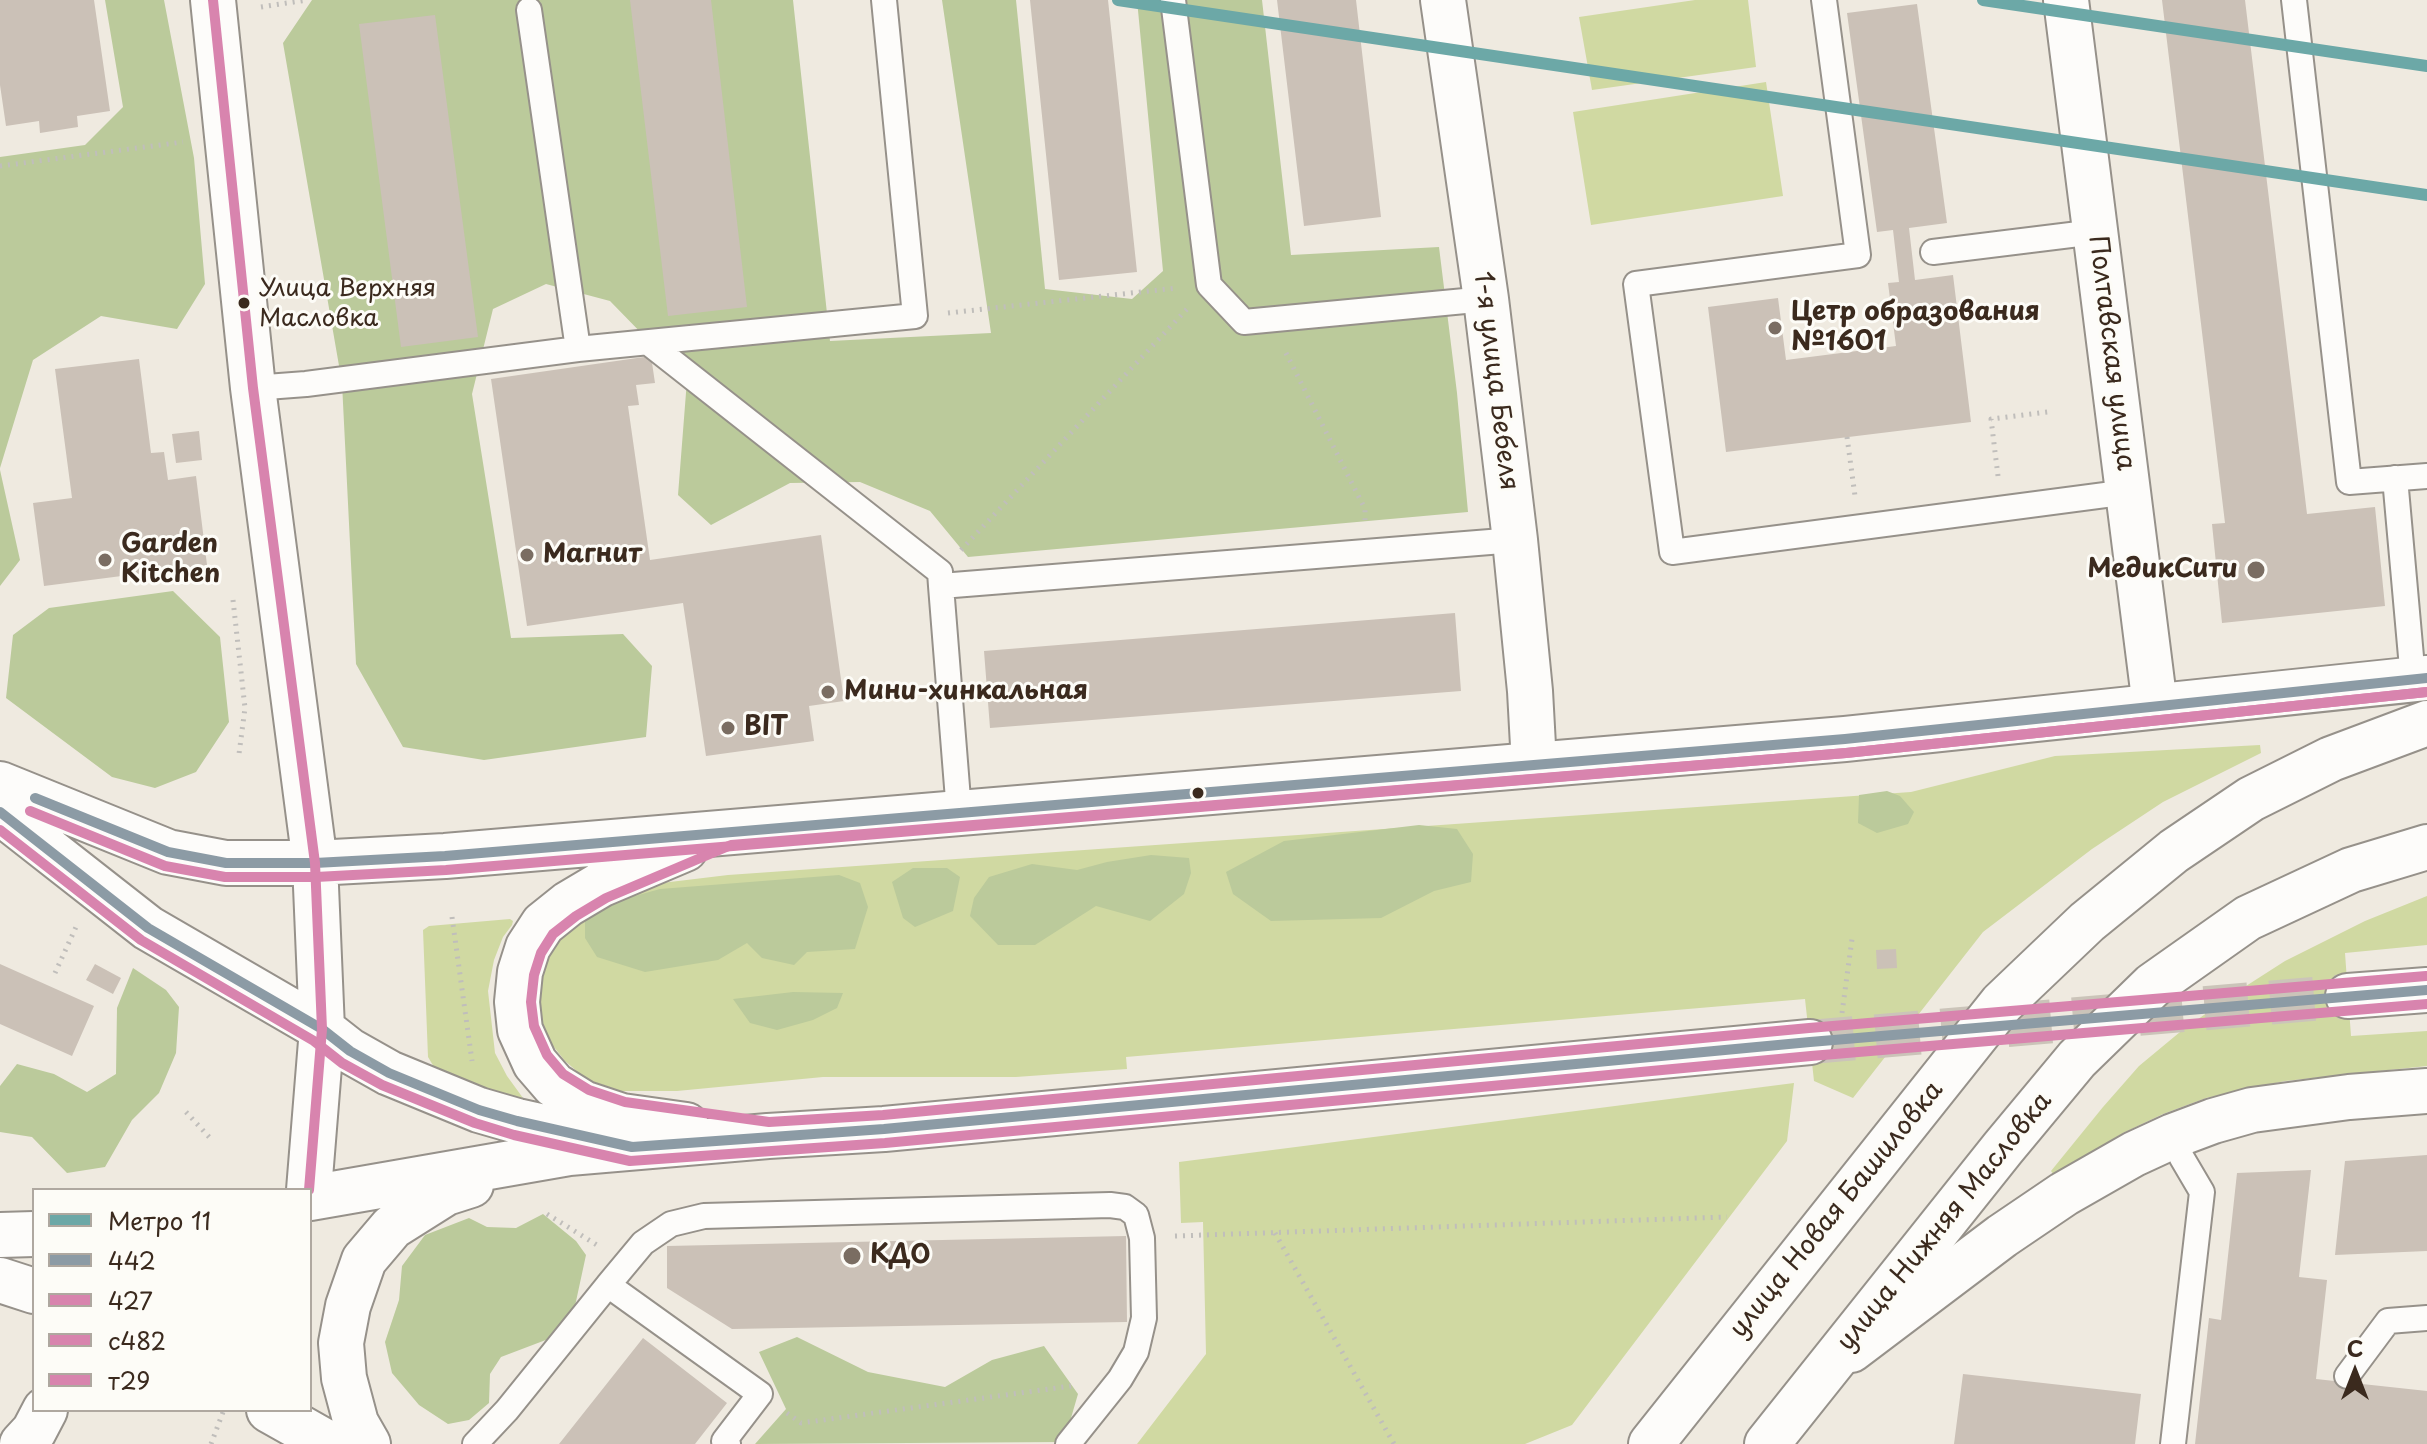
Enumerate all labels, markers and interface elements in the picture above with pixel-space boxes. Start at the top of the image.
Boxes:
street label: Полтавская улица [2081,234,2141,472]
street label: 1-я улица Бебеля [1466,270,1524,492]
place label: Улица Верхняя Масловка [259,275,436,331]
marker: Улица Верхняя Масловка [236,295,252,311]
place label: Цетр образования №1601 [1791,297,2040,358]
marker: Цетр образования №1601 [1766,319,1784,337]
place label: Garden Kitchen [121,529,220,590]
place label: Магнит [543,539,642,571]
marker: Магнит [518,546,536,564]
marker: Garden Kitchen [96,551,114,569]
place label: МедикСити [2088,554,2238,586]
marker: МедикСити [2245,559,2267,581]
place label: Мини-хинкальная [844,676,1088,708]
marker: Мини-хинкальная [819,683,837,701]
place label: BIT [744,712,788,744]
marker: BIT [719,719,737,737]
unlabelled marker [1190,785,1206,801]
street label: улица Новая Башиловка [1724,1075,1950,1345]
street label: улица Нижняя Масловка [1831,1086,2059,1358]
legend [32,1188,312,1412]
text: Метро 11 [108,1202,211,1238]
place label: КДО [870,1240,931,1272]
text: 442 [108,1242,156,1278]
marker: КДО [841,1245,863,1267]
text: 427 [108,1282,153,1318]
text: с482 [108,1322,166,1358]
text: С [2347,1331,2363,1364]
north arrow [2315,1332,2395,1412]
text: т29 [108,1362,150,1398]

